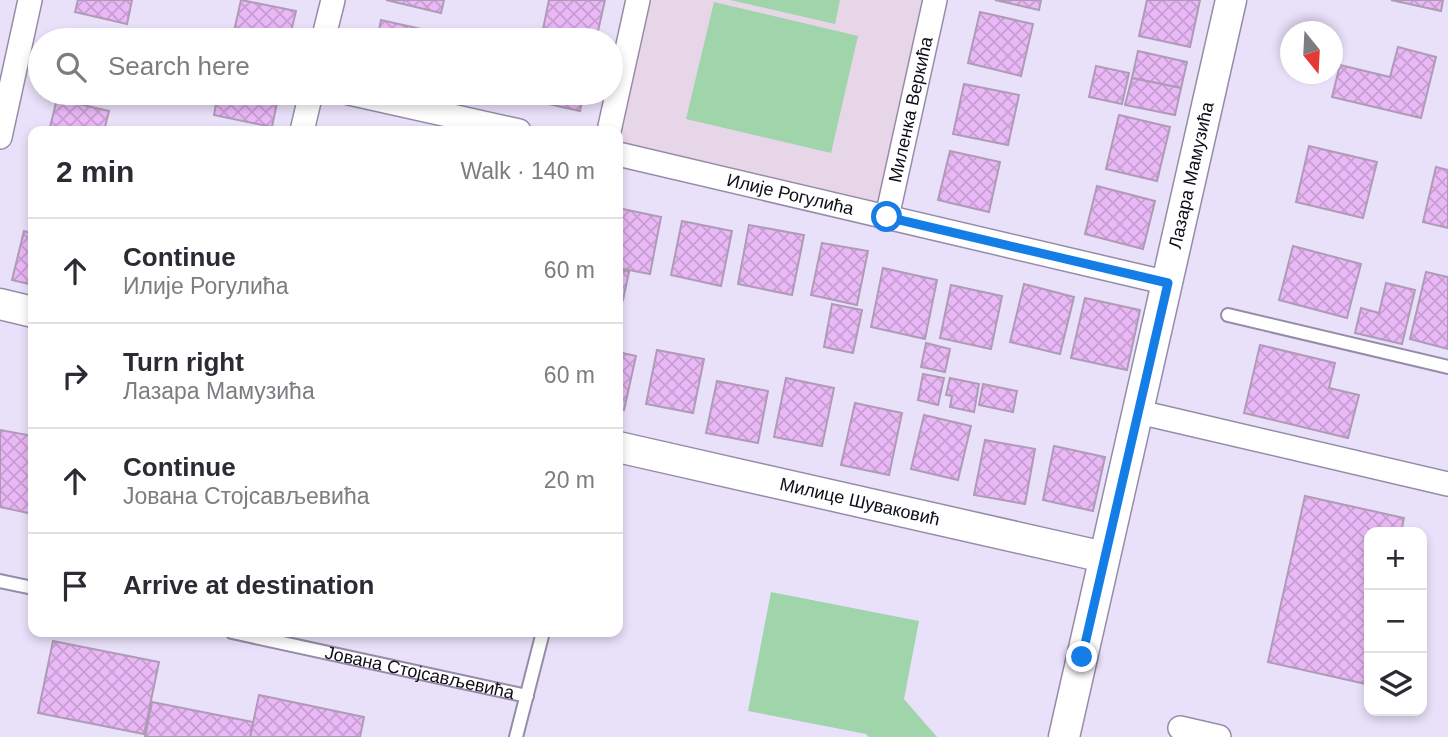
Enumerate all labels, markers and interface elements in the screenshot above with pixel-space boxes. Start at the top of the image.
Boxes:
north arrow [1280,21,1343,84]
search box [28,28,623,105]
street label: Миленка Веркића [885,34,937,184]
icon: search [52,48,90,86]
text: Search here [108,51,250,81]
street label: Лазара Мамузића [1165,99,1218,251]
text: 2 min [56,155,134,188]
text: Walk · 140 m [460,158,595,184]
street label: Илије Рогулића [725,170,857,219]
route start [871,201,902,232]
text: Continue [123,242,236,272]
icon: ahead [56,252,94,290]
text: 60 m [544,257,595,283]
text: Илије Рогулића [123,273,288,299]
text: Turn right [123,347,244,377]
icon: right [56,357,94,395]
text: 60 m [544,362,595,388]
text: Лазара Мамузића [123,378,315,404]
text: Continue [123,452,236,482]
icon: ahead [56,462,94,500]
text: 20 m [544,467,595,493]
street label: Милице Шуваковић [778,474,942,530]
text: Јована Стојсављевића [123,483,370,509]
map controls [1364,527,1427,716]
button: + [1364,527,1427,590]
icon: arrive [56,567,94,605]
text: Arrive at destination [123,570,374,600]
button: − [1364,590,1427,653]
route end [1066,641,1097,672]
street label: Јована Стојсављевића [323,642,517,703]
button: layers [1364,653,1427,716]

